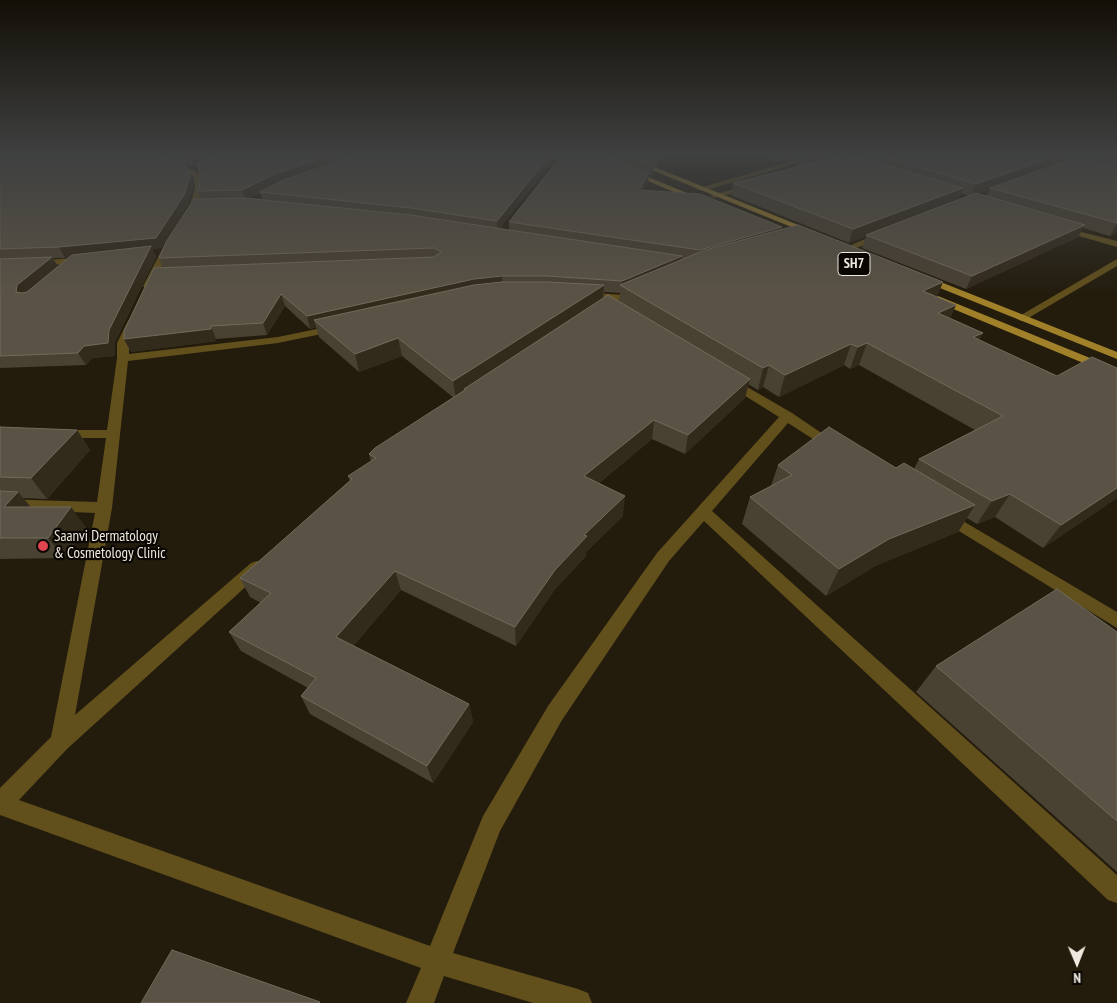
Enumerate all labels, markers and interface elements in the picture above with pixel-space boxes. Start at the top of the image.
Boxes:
road number: SH7 [838,252,870,276]
place label: Saanvi Dermatology & Cosmetology Clinic [54,528,166,563]
marker: Saanvi Dermatology & Cosmetology Clinic [36,539,50,553]
north arrow [1052,938,1102,988]
text: N [1073,969,1081,987]

